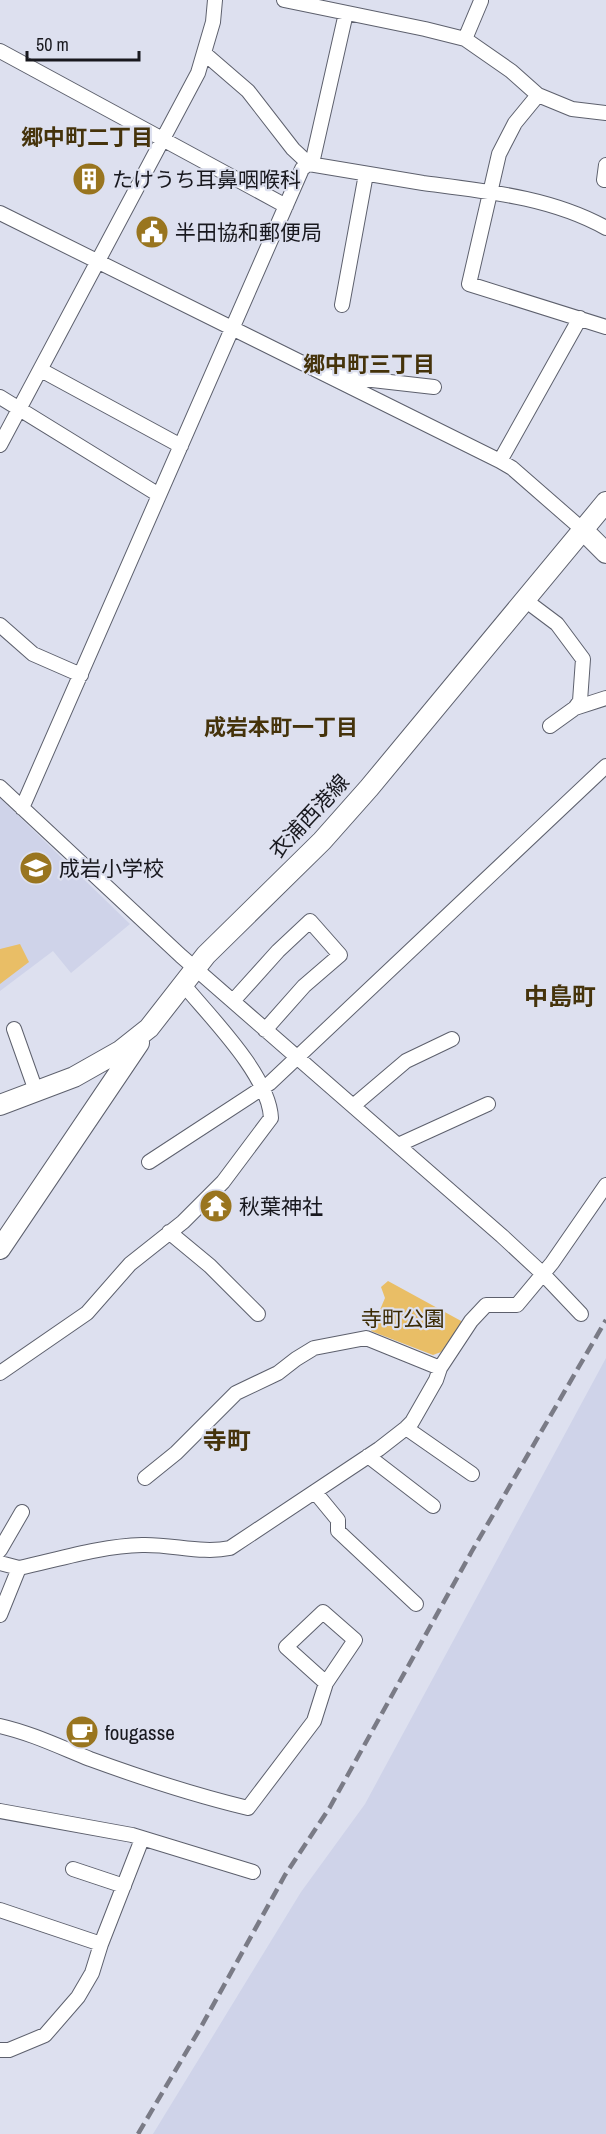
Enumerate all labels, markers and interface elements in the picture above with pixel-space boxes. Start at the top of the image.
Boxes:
scale bar [27,24,140,62]
text: 50 m [36,32,69,57]
district label: 郷中町二丁目 [21,122,153,152]
building icon: たけうち耳鼻咽喉科 [71,161,107,197]
place label: たけうち耳鼻咽喉科 [112,165,301,194]
public building icon: 半田協和郵便局 [134,214,170,250]
place label: 半田協和郵便局 [175,218,322,247]
district label: 郷中町三丁目 [303,349,435,379]
district label: 成岩本町一丁目 [204,712,358,742]
street label: 衣浦西港線 [263,768,355,864]
school or university icon: 成岩小学校 [18,850,54,886]
place label: 成岩小学校 [59,854,164,883]
district label: 中島町 [524,980,596,1012]
temple icon: 秋葉神社 [198,1188,234,1224]
place label: 秋葉神社 [239,1192,323,1221]
park label: 寺町公園 [361,1304,445,1333]
district label: 寺町 [203,1424,251,1456]
cafe icon: fougasse [64,1714,100,1750]
place label: fougasse [105,1718,175,1747]

